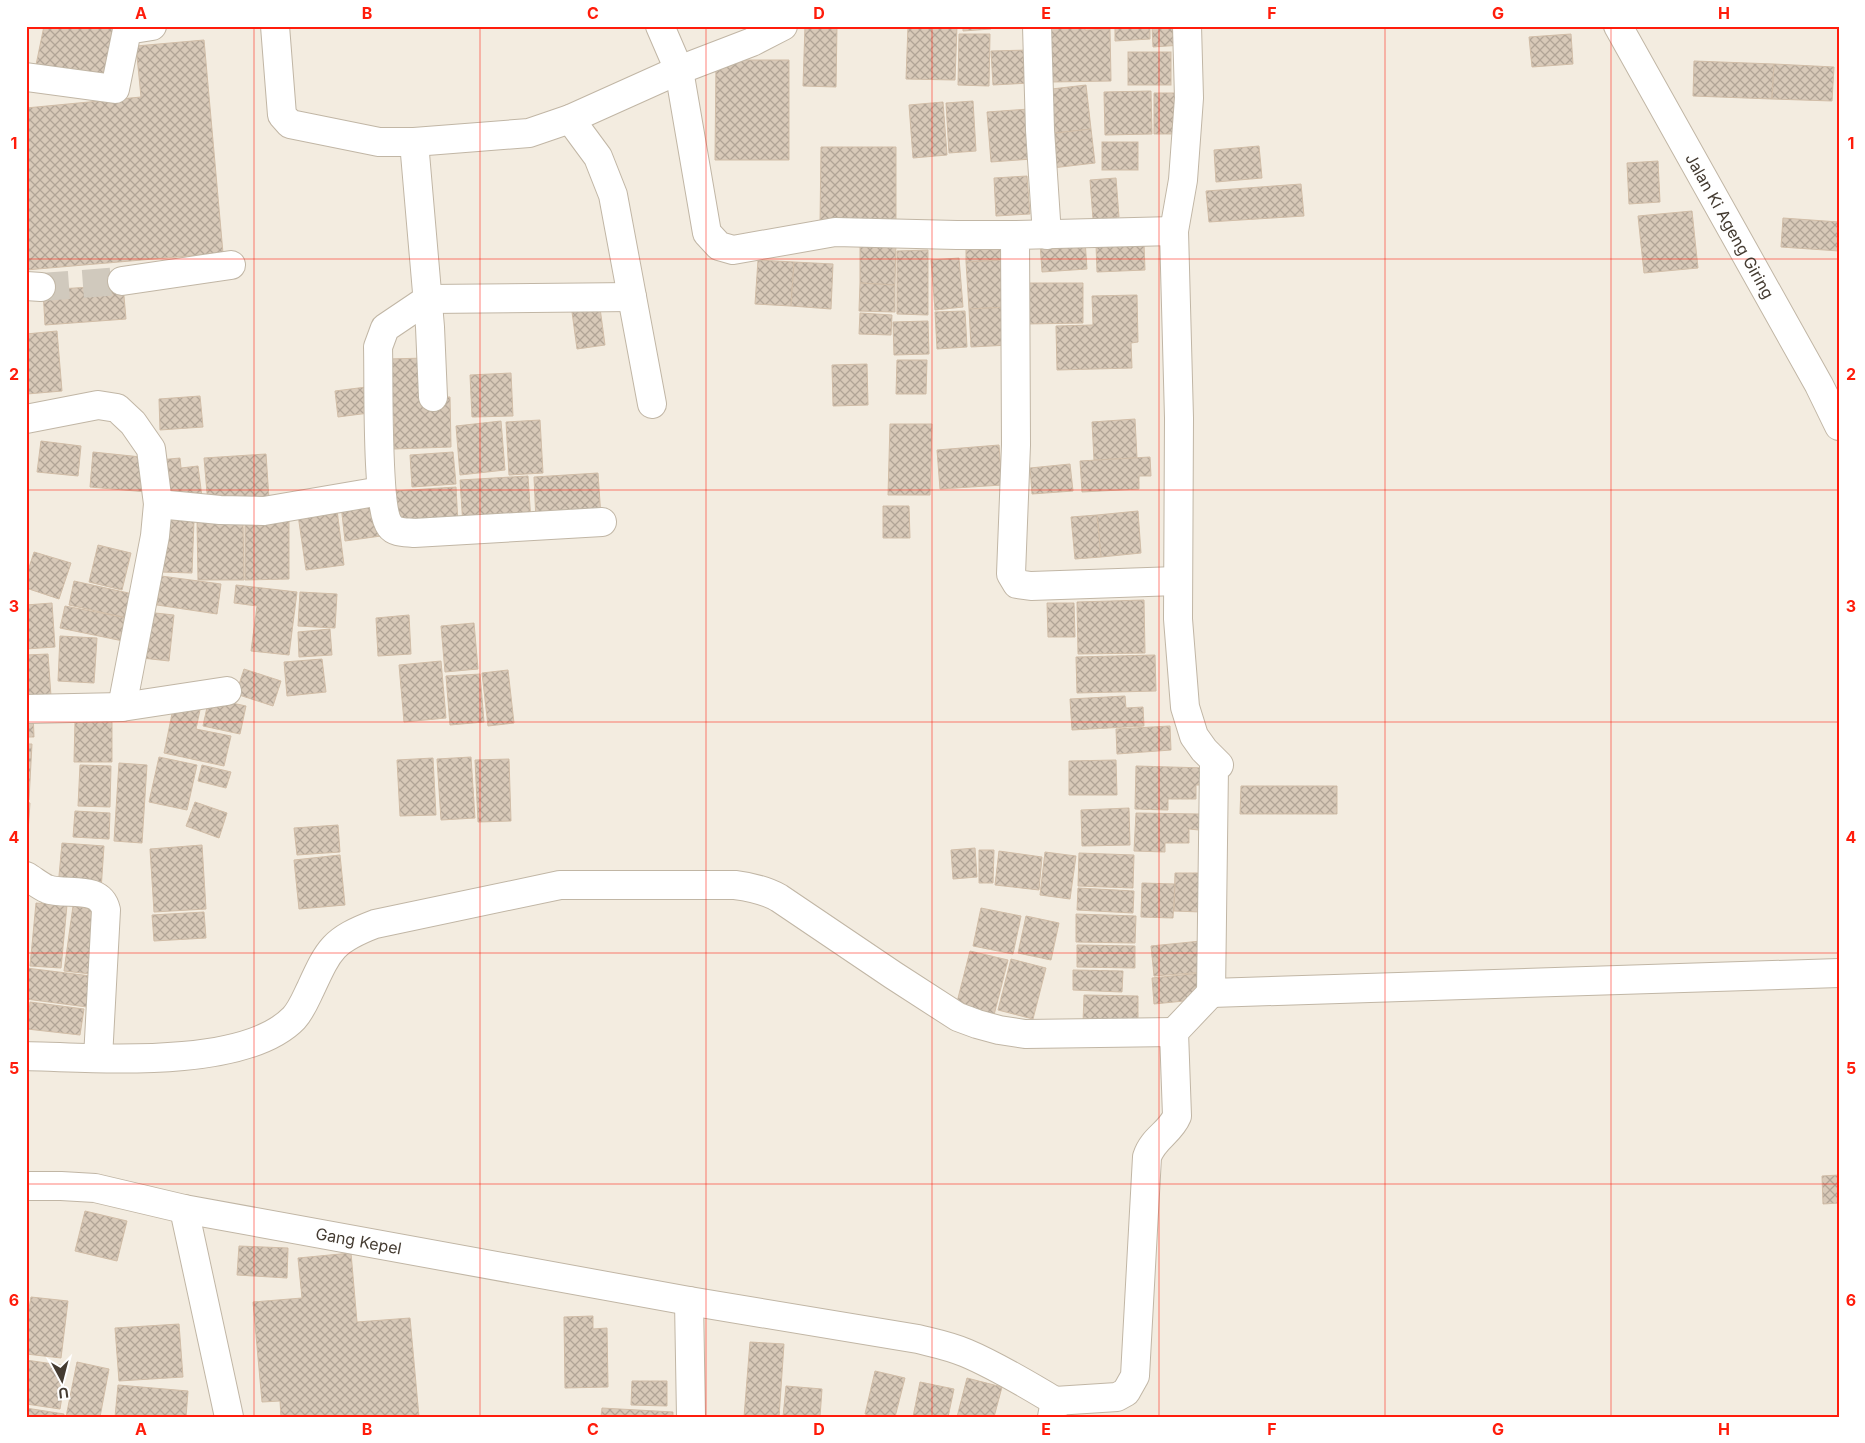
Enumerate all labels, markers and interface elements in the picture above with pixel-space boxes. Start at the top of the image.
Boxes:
text: A [135,3,147,23]
text: B [362,3,372,23]
text: C [587,3,599,23]
text: D [813,3,825,23]
text: E [1041,3,1051,23]
text: F [1267,3,1277,23]
text: G [1492,3,1504,23]
text: H [1718,3,1730,23]
text: 1 [11,133,17,153]
text: 1 [1848,133,1854,153]
street label: Jalan Ki Ageng Giring [1681,150,1779,302]
text: 2 [9,364,19,384]
text: 2 [1846,364,1856,384]
text: 3 [9,596,19,616]
text: 3 [1846,596,1856,616]
text: 4 [9,827,20,847]
text: 4 [1846,827,1857,847]
text: 5 [9,1058,19,1078]
text: 5 [1846,1058,1856,1078]
street label: Gang Kepel [314,1223,403,1258]
text: 6 [9,1290,19,1310]
text: 6 [1846,1290,1856,1310]
north arrow [38,1356,88,1406]
text: U [58,1384,70,1402]
text: A [135,1419,147,1439]
text: B [362,1419,372,1439]
text: C [587,1419,599,1439]
text: D [813,1419,825,1439]
text: E [1041,1419,1051,1439]
text: F [1267,1419,1277,1439]
text: G [1492,1419,1504,1439]
text: H [1718,1419,1730,1439]

